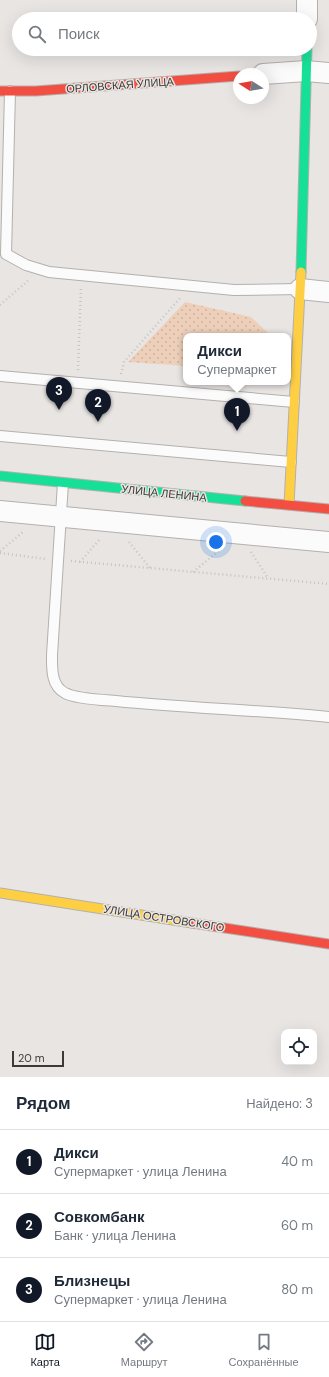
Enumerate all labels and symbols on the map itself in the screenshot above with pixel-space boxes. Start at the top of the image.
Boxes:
north arrow [233,68,269,104]
street label: ОРЛОВСКАЯ УЛИЦА [66,74,175,96]
pin: 3 [46,377,72,410]
pin: 2 [85,389,111,422]
pin: 1 [224,398,250,431]
street label: УЛИЦА ЛЕНИНА [121,482,208,505]
your location [206,532,226,552]
street label: УЛИЦА ОСТРОВСКОГО [103,902,226,935]
scale bar [12,1049,64,1068]

